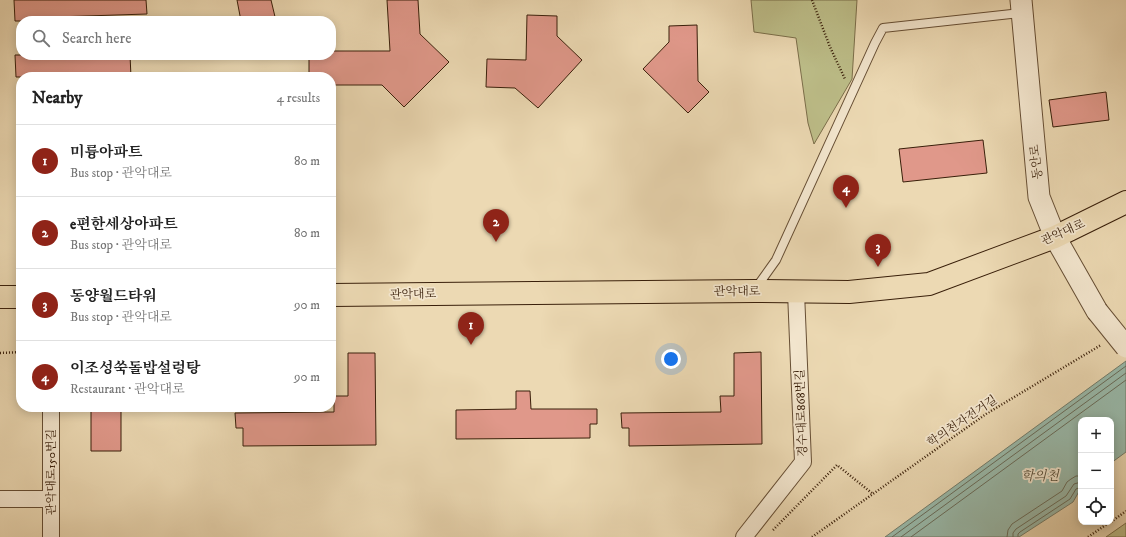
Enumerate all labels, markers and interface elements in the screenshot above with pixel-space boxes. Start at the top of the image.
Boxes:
search box [16,16,336,60]
icon: search [30,27,52,49]
text: Search here [62,29,131,48]
text: Nearby [32,87,82,109]
text: 4 results [277,90,320,106]
text: 미륭아파트 [70,143,142,162]
street label: 동안로 [1027,143,1046,180]
text: 1 [43,153,47,169]
text: 80 m [294,153,320,169]
text: Bus stop · 관악대로 [70,165,172,181]
pin: 4 [833,175,859,208]
pin: 2 [483,209,509,242]
text: e편한세상아파트 [70,215,178,234]
street label: 관악대로 [1039,216,1088,249]
text: 2 [42,225,48,241]
text: 80 m [294,225,320,241]
pin: 3 [865,234,891,267]
text: Bus stop · 관악대로 [70,237,172,253]
street label: 관악대로 [714,284,761,299]
text: 동양월드타워 [70,287,157,306]
street label: 관악대로 [390,287,437,302]
text: 3 [43,297,47,313]
text: 90 m [294,297,320,313]
text: Bus stop · 관악대로 [70,309,172,325]
pin: 1 [458,312,484,345]
your location [661,349,681,369]
text: 이조성쑥돌밥설렁탕 [70,359,200,378]
text: 4 [41,369,49,385]
text: 90 m [294,369,320,385]
street label: 경수대로868번길 [792,369,811,457]
text: Restaurant · 관악대로 [70,381,184,397]
street label: 학의천자전거길 [924,393,1000,450]
map controls [1078,417,1114,525]
button: + [1078,417,1114,453]
street label: 관악대로150번길 [44,429,59,515]
button: − [1078,453,1114,489]
water label: 학의천 [1021,468,1060,484]
button: locate [1078,489,1114,525]

